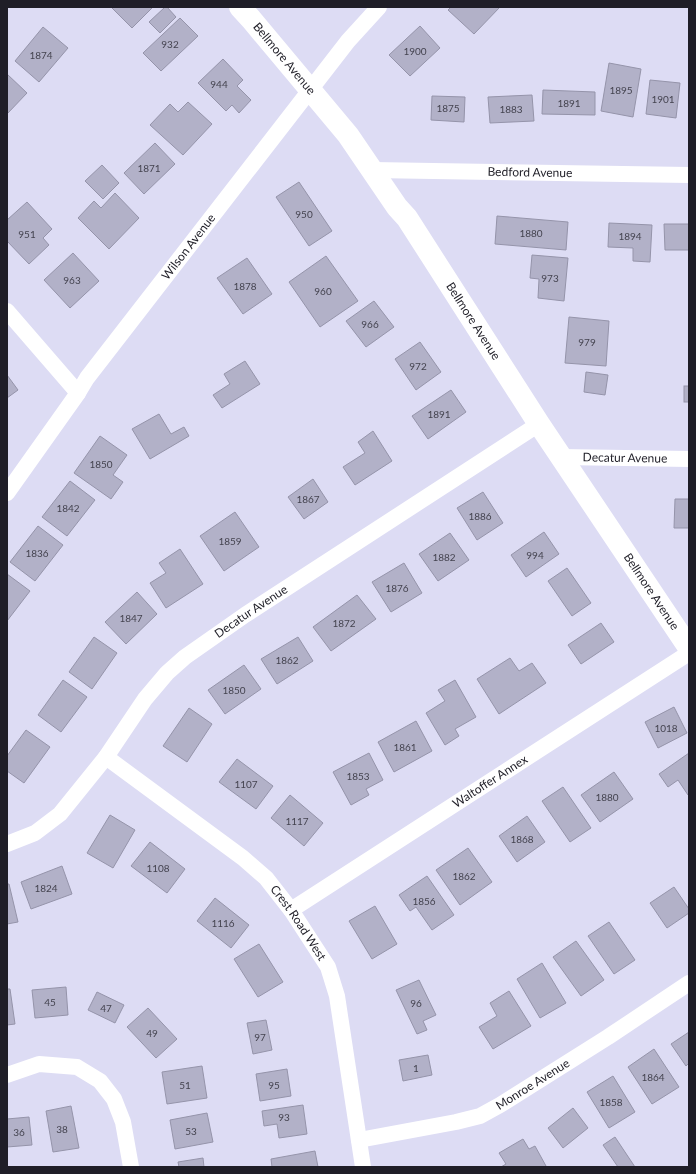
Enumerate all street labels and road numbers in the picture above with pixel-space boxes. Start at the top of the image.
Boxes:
street label: Bellmore Avenue [250,19,319,97]
street label: Bedford Avenue [487,164,573,180]
street label: Wilson Avenue [158,211,218,282]
street label: Bellmore Avenue [443,279,504,363]
street label: Decatur Avenue [583,449,667,466]
street label: Bellmore Avenue [621,550,683,633]
street label: Decatur Avenue [211,581,290,641]
street label: Waltoffer Annex [450,751,530,811]
street label: Crest Road West [267,882,330,964]
street label: Monroe Avenue [493,1055,572,1113]

